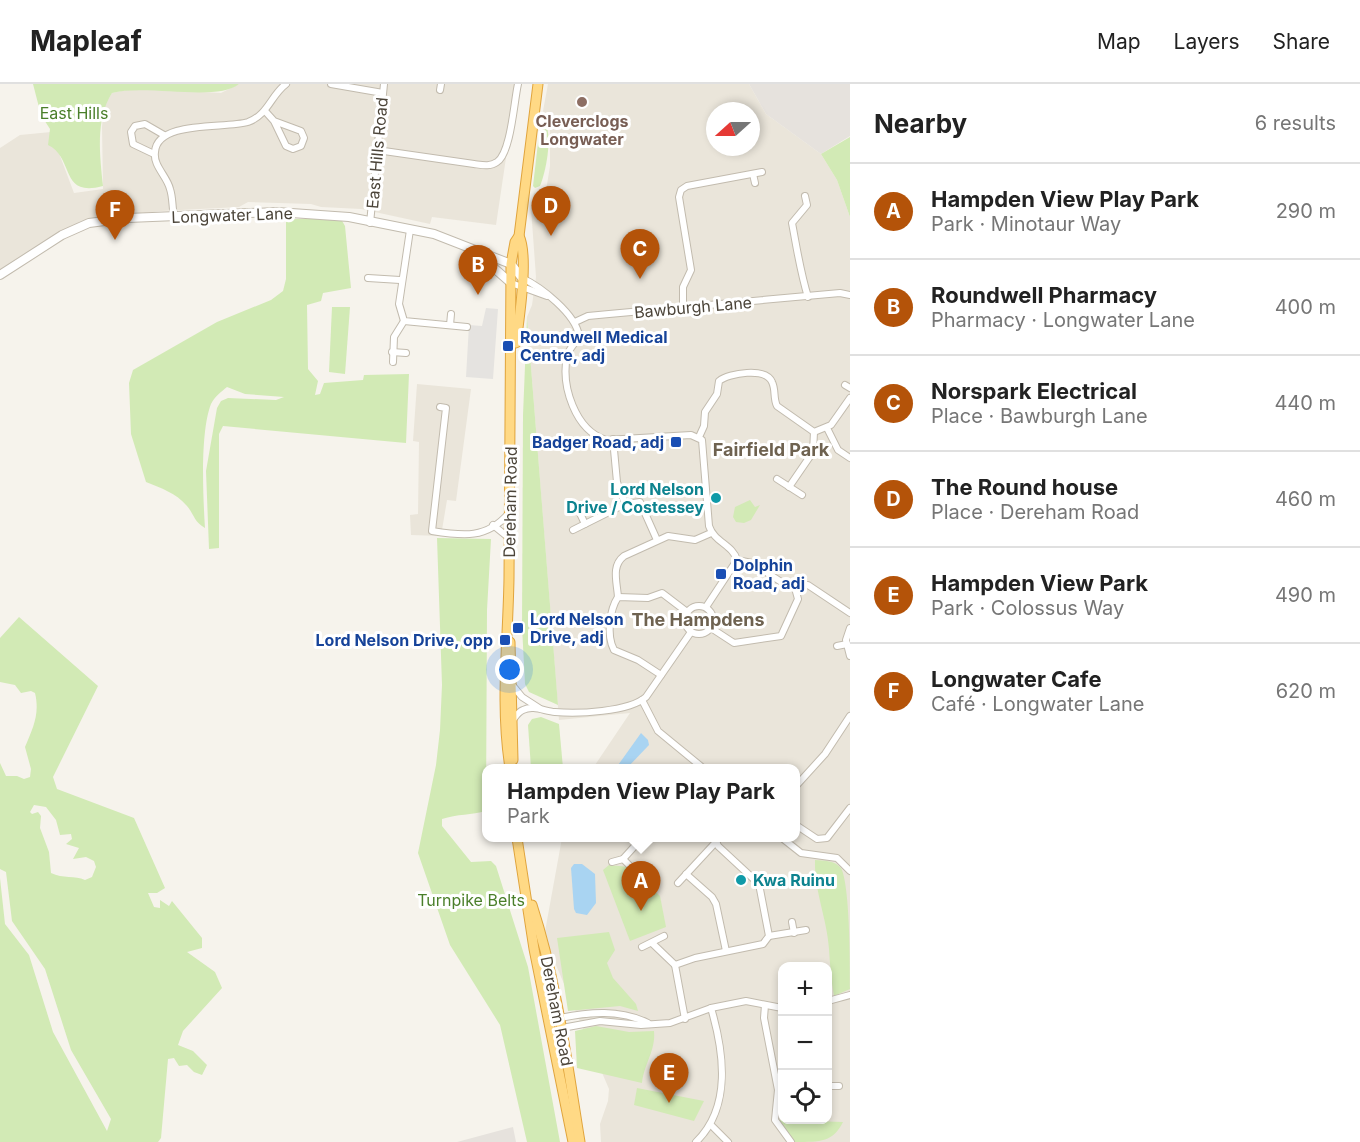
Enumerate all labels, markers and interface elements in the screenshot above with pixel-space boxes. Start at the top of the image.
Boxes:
text: Mapleaf [30,24,142,58]
text: Map [1097,29,1141,54]
text: Layers [1174,29,1240,54]
text: Share [1273,29,1330,54]
marker: Cleverclogs Longwater [575,95,589,109]
street label: East Hills Road [362,96,392,210]
north arrow [706,102,760,156]
park label: East Hills [40,103,108,123]
text: Nearby [874,108,967,139]
place label: Cleverclogs Longwater [535,111,629,149]
text: 6 results [1255,111,1336,135]
pin: D [532,186,570,236]
text: Hampden View Play Park [931,186,1199,212]
pin: F [96,190,134,240]
text: A [886,199,901,223]
text: 290 m [1276,199,1336,223]
street label: Longwater Lane [171,203,293,227]
text: Park · Minotaur Way [931,212,1121,236]
pin: C [620,230,660,279]
pin: B [458,246,498,295]
text: Roundwell Pharmacy [931,282,1157,308]
street label: Bawburgh Lane [633,292,753,322]
text: B [887,295,900,319]
text: 400 m [1275,295,1336,319]
text: Pharmacy · Longwater Lane [931,308,1195,332]
place label: Roundwell Medical Centre, adj [520,327,668,365]
marker: Roundwell Medical Centre, adj [501,339,515,353]
text: Norspark Electrical [931,378,1137,404]
text: C [886,391,901,415]
text: 440 m [1274,391,1336,415]
text: Place · Bawburgh Lane [931,404,1148,428]
place label: Badger Road, adj [532,432,664,452]
marker: Badger Road, adj [669,435,683,449]
district label: Fairfield Park [713,439,830,460]
street label: Dereham Road [499,446,521,558]
text: The Round house [931,474,1118,500]
place label: Lord Nelson Drive / Costessey [566,479,704,517]
text: D [886,487,901,511]
text: 460 m [1275,487,1336,511]
marker: Lord Nelson Drive / Costessey [709,491,723,505]
text: Place · Dereham Road [931,500,1139,524]
place label: Dolphin Road, adj [733,555,805,593]
marker: Dolphin Road, adj [714,567,728,581]
text: Hampden View Park [931,570,1148,596]
text: E [887,583,900,607]
text: 490 m [1275,583,1336,607]
text: Park · Colossus Way [931,596,1124,620]
place label: Lord Nelson Drive, adj [530,609,624,647]
district label: The Hampdens [631,609,765,630]
marker: Lord Nelson Drive, adj [511,621,525,635]
place label: Lord Nelson Drive, opp [316,630,493,650]
marker: Lord Nelson Drive, opp [498,633,512,647]
your location [495,655,524,684]
text: Longwater Cafe [931,666,1102,692]
text: F [888,679,899,703]
text: 620 m [1276,679,1336,703]
text: Café · Longwater Lane [931,692,1145,716]
popup [482,764,800,842]
text: Hampden View Play Park [507,778,775,804]
text: Park [507,804,550,828]
pin: A [622,862,660,911]
place label: Kwa Ruinu [753,870,835,890]
marker: Kwa Ruinu [734,873,748,887]
park label: Turnpike Belts [417,890,525,910]
street label: Dereham Road [537,954,577,1068]
map controls [778,962,832,1124]
button: + [778,962,832,1016]
button: − [778,1016,832,1070]
pin: E [650,1054,688,1103]
button: locate [778,1070,832,1124]

